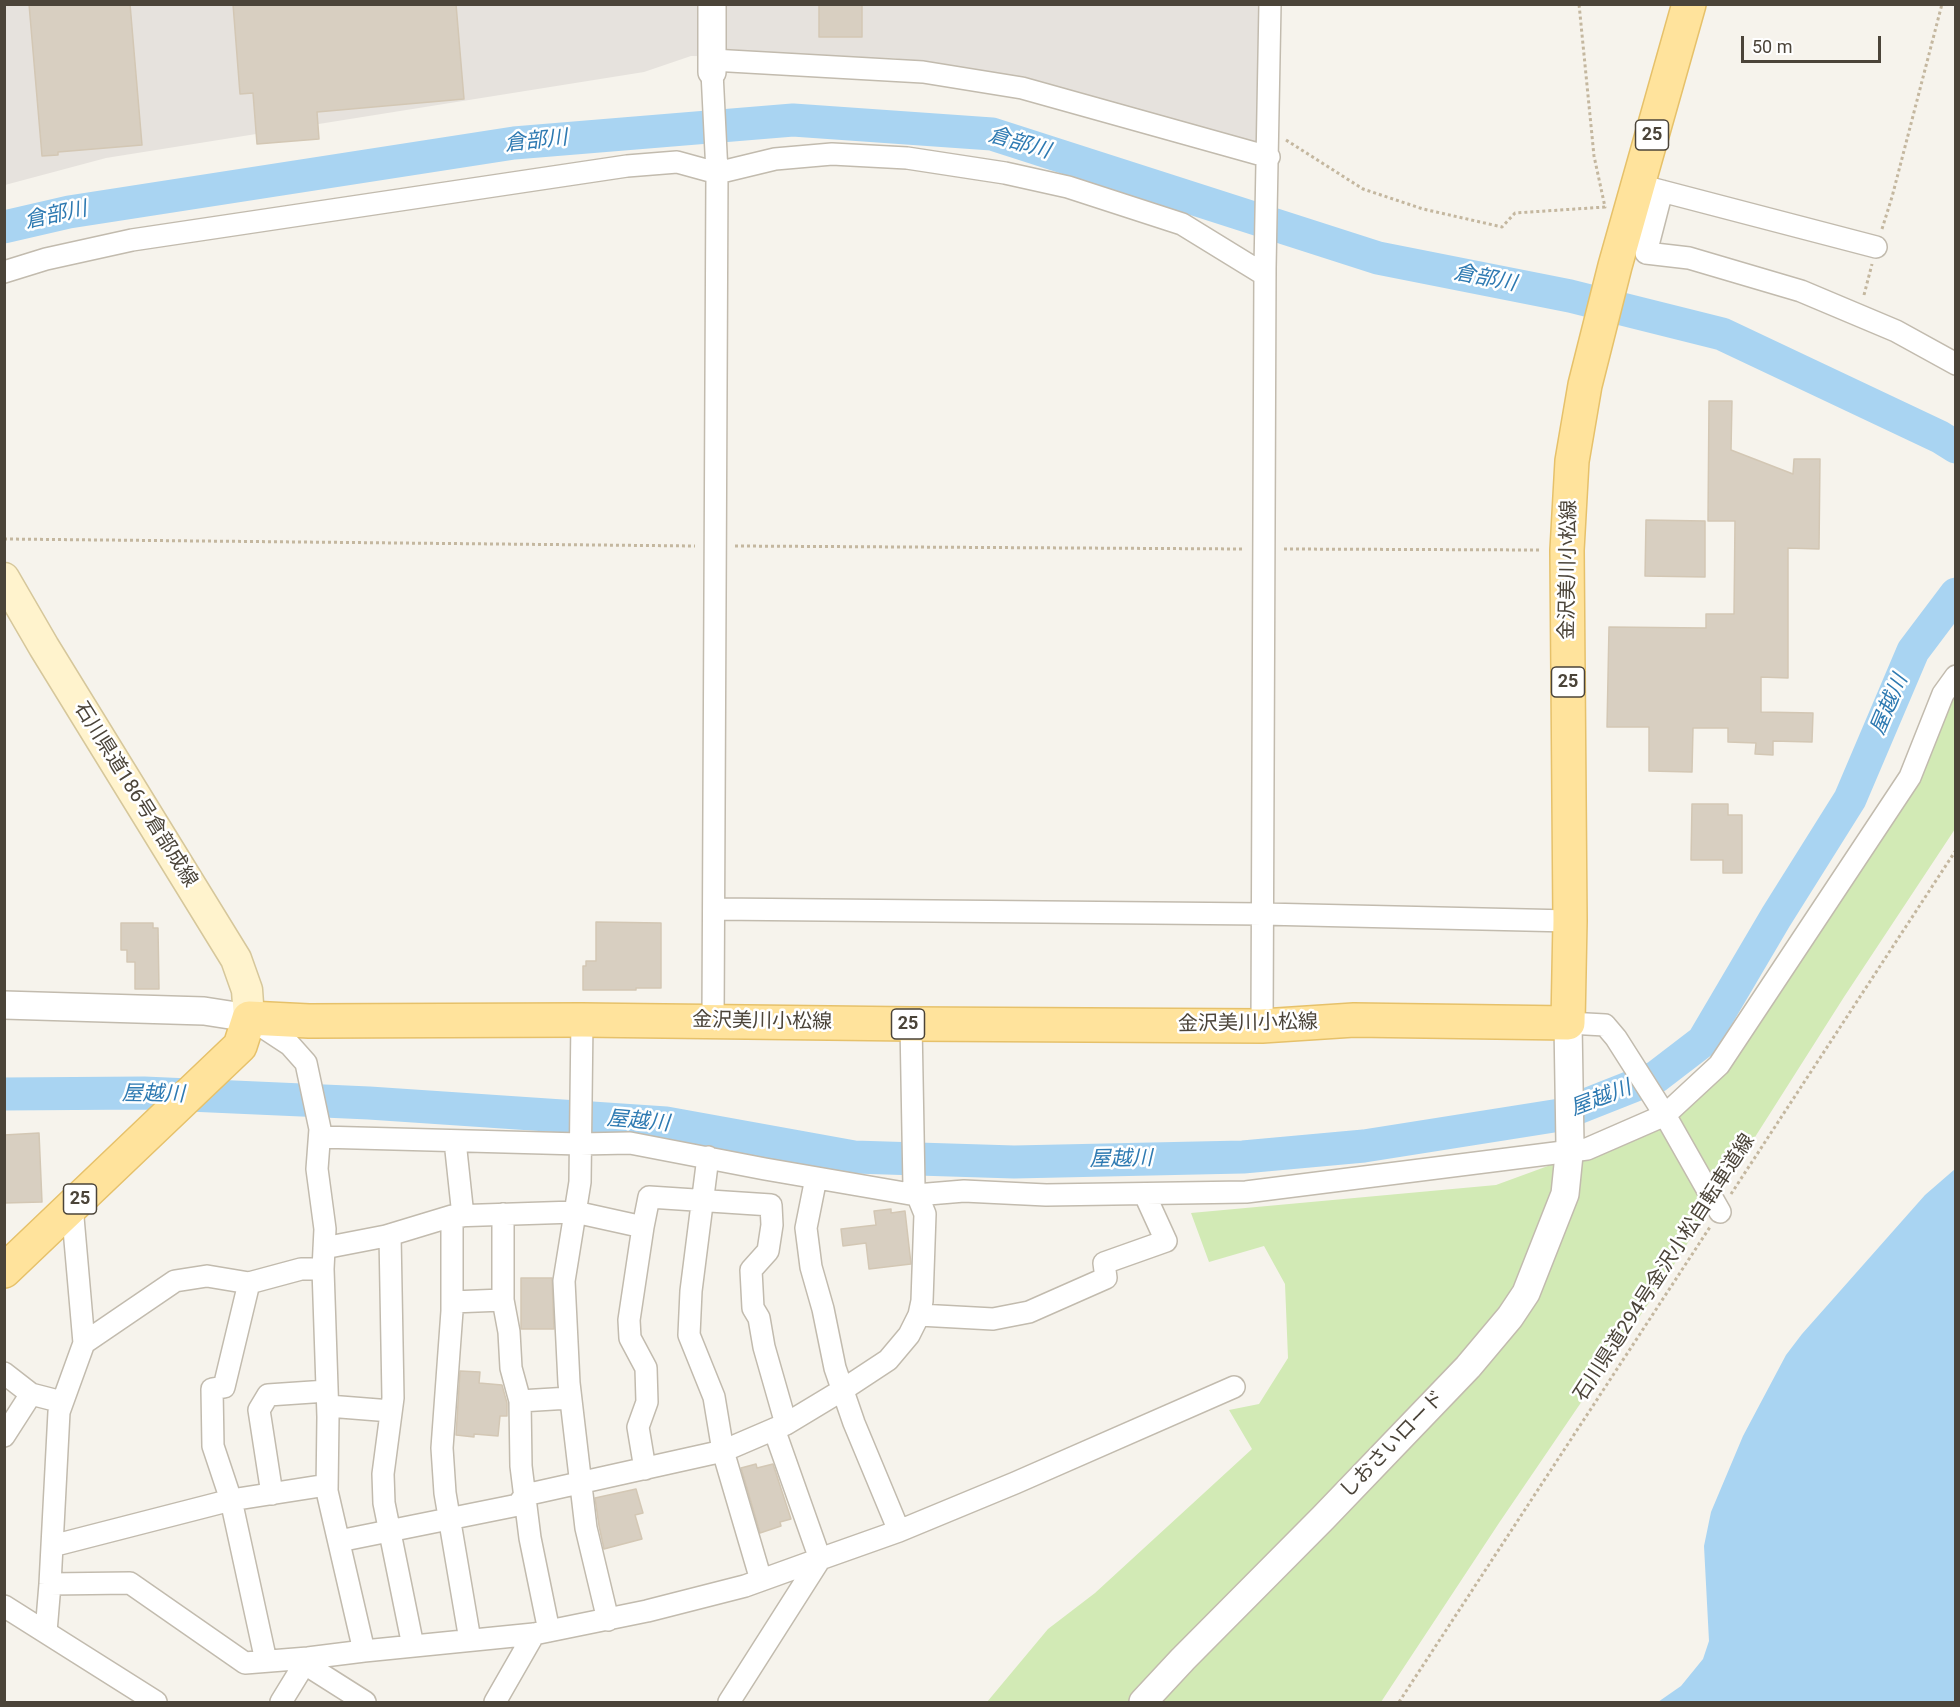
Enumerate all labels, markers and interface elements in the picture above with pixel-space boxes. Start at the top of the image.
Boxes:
scale bar [1744,24,1884,62]
text: 50 m [1752,36,1792,57]
road number: 25 [1636,120,1668,150]
water label: 倉部川 [985,123,1053,165]
water label: 倉部川 [503,126,569,158]
water label: 倉部川 [23,197,89,235]
water label: 倉部川 [1452,261,1518,297]
street label: 金沢美川小松線 [1556,500,1582,640]
road number: 25 [1552,667,1584,697]
water label: 屋越川 [1866,671,1914,739]
street label: 石川県道186号倉部成線 [68,698,202,892]
street label: 金沢美川小松線 [692,1009,832,1035]
road number: 25 [892,1009,924,1039]
street label: 金沢美川小松線 [1178,1011,1318,1037]
water label: 屋越川 [1567,1076,1635,1122]
water label: 屋越川 [121,1082,185,1108]
water label: 屋越川 [606,1107,670,1137]
street label: 石川県道294号金沢小松自転車道線 [1570,1130,1760,1406]
water label: 屋越川 [1089,1147,1153,1173]
road number: 25 [64,1184,97,1214]
street label: しおさいロード [1336,1386,1450,1504]

